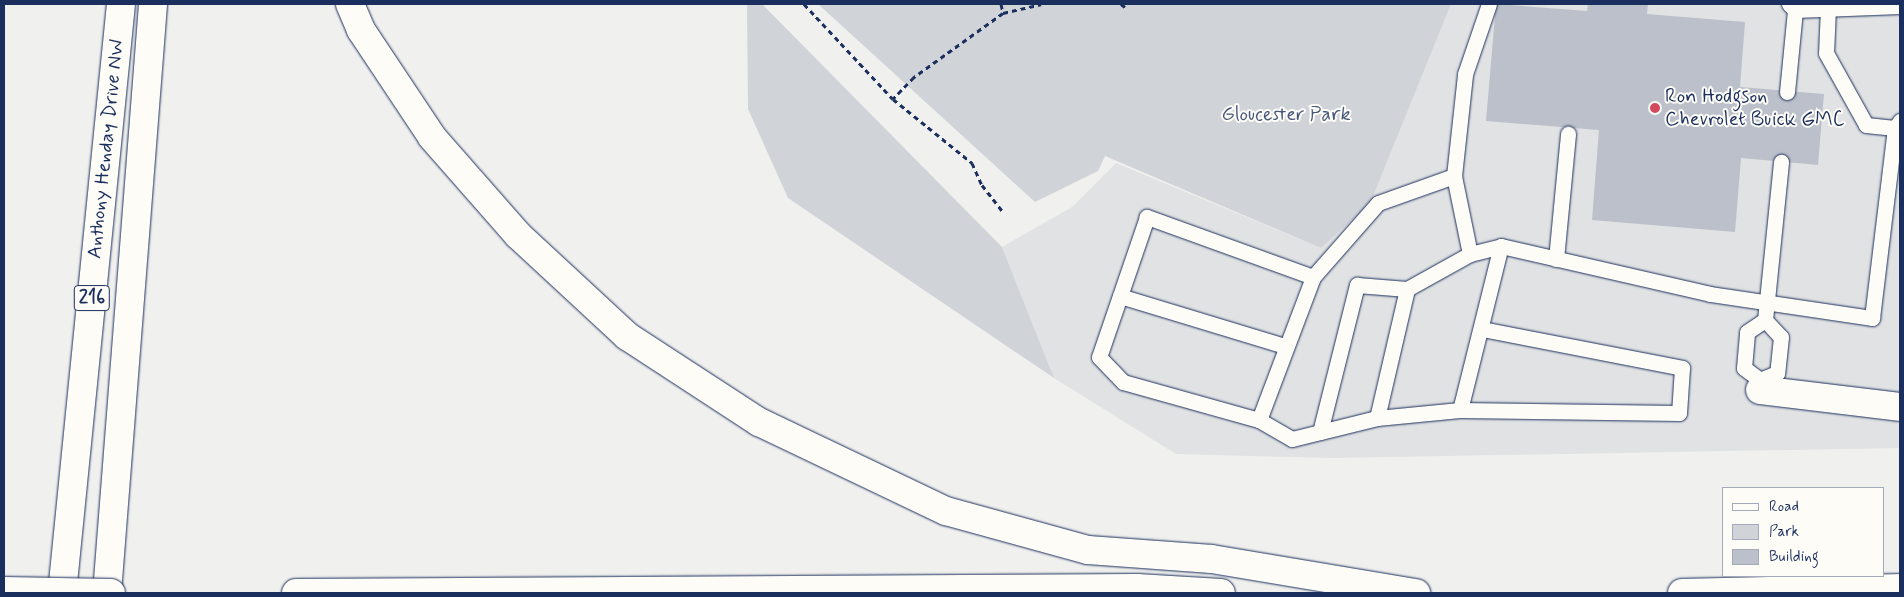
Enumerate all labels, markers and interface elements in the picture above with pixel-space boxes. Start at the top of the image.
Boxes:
street label: Anthony Henday Drive NW [82,37,130,261]
place label: Ron Hodgson Chevrolet Buick GMC [1665,84,1847,131]
park label: Gloucester Park [1222,102,1350,126]
marker: Ron Hodgson Chevrolet Buick GMC [1649,102,1661,114]
road number: 216 [73,282,111,314]
legend [1722,487,1884,577]
text: Road [1769,497,1799,517]
text: Park [1769,522,1799,542]
text: Building [1769,547,1819,567]

